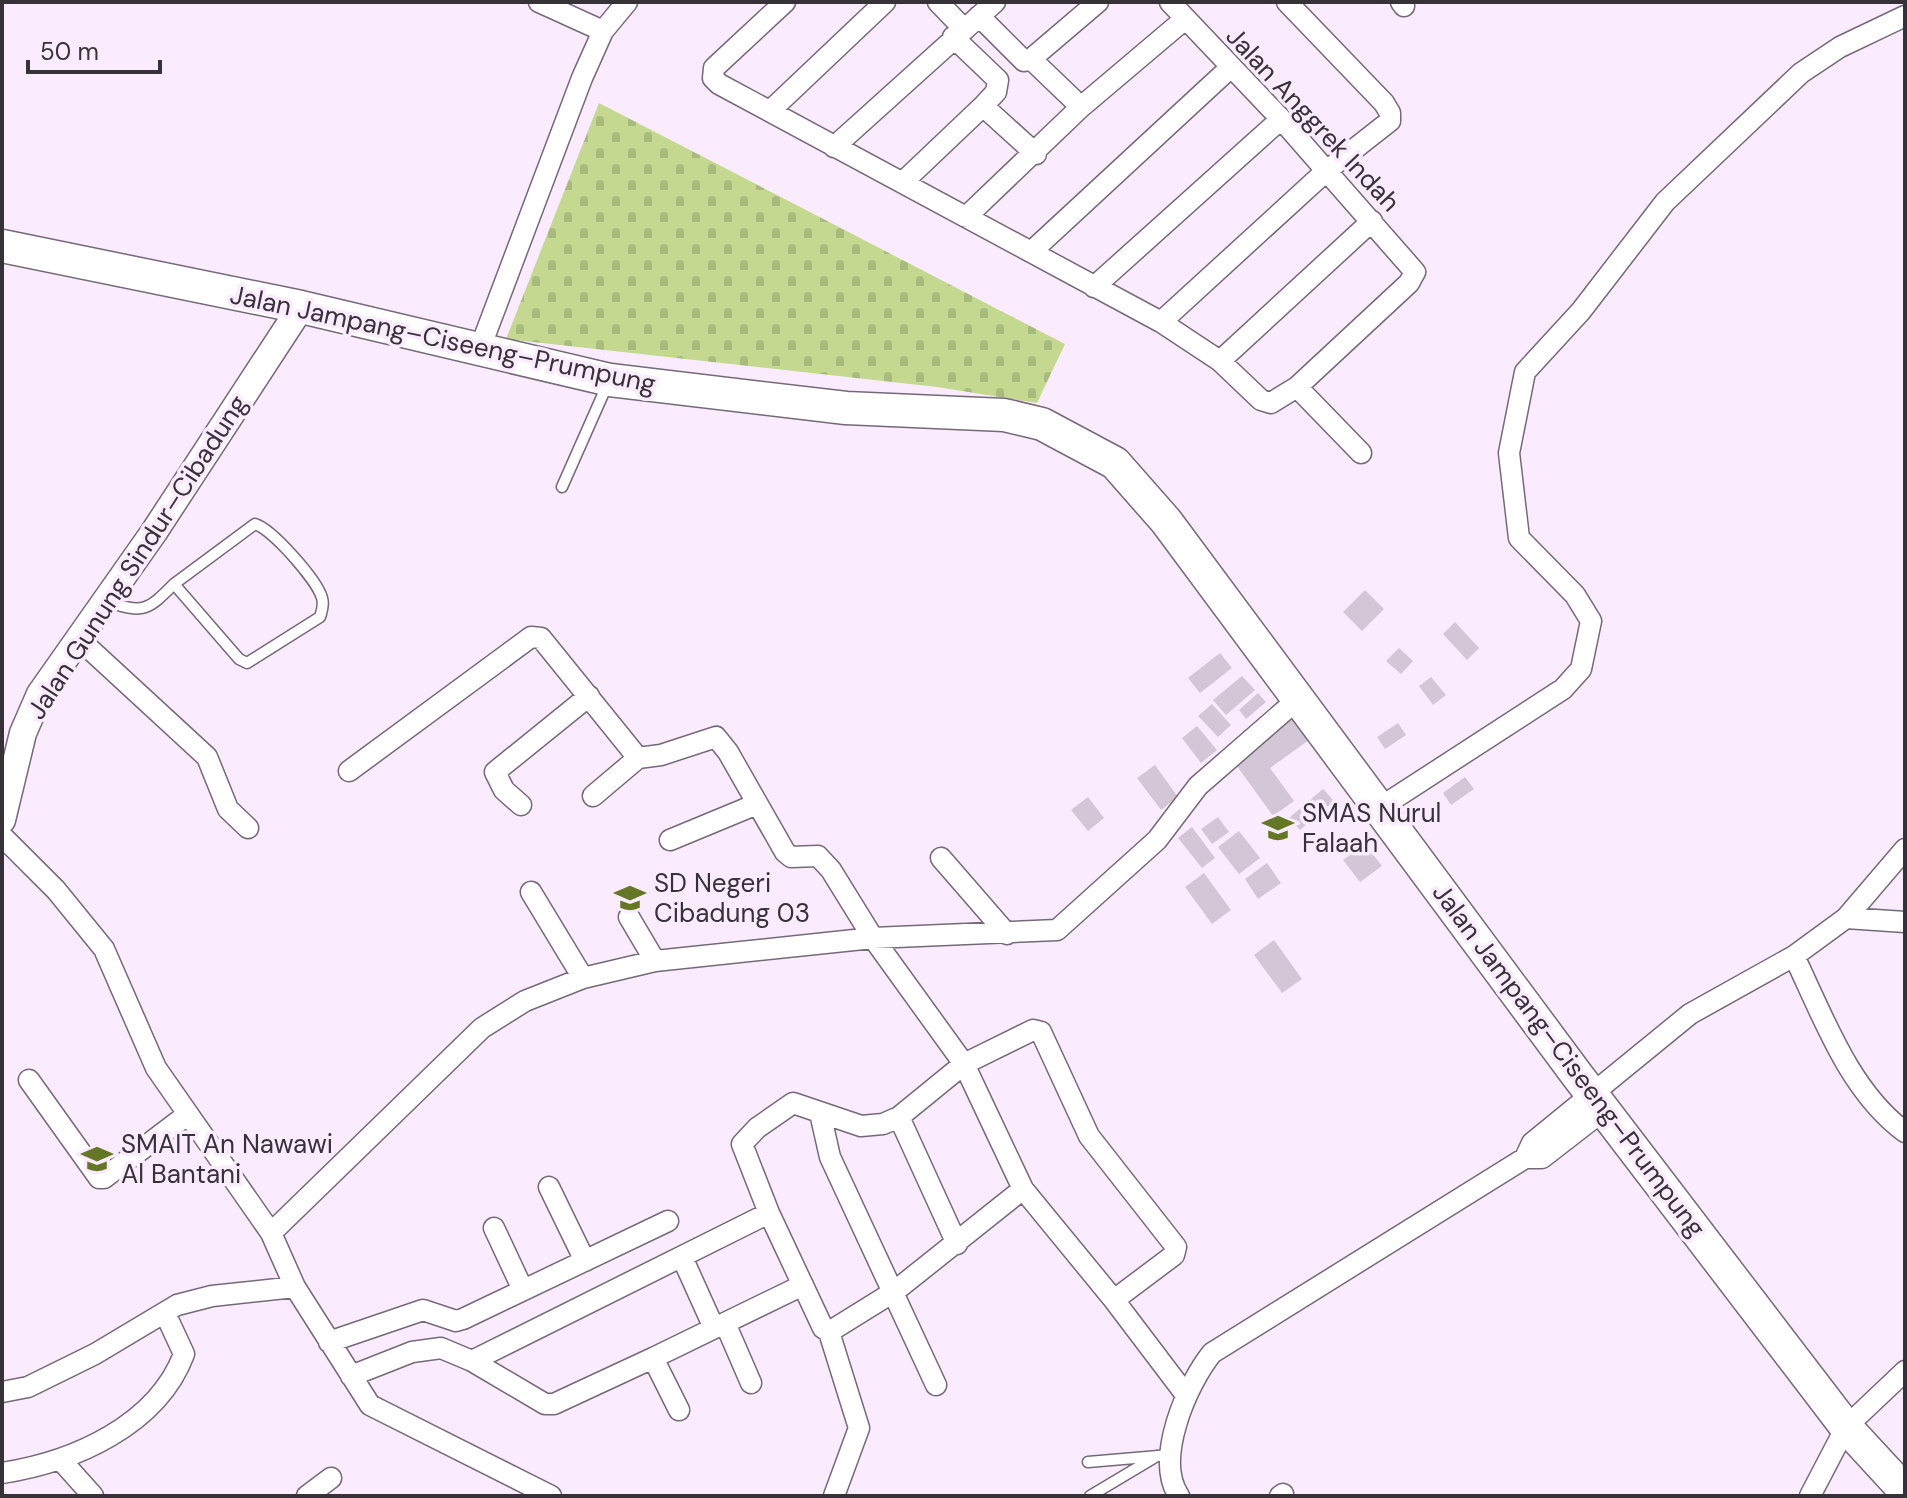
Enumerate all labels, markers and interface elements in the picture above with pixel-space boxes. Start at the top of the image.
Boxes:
street label: Jalan Anggrek Indah [1219,19,1407,219]
scale bar [28,24,160,74]
text: 50 m [40,36,99,67]
street label: Jalan Jampang–Ciseeng–Prumpung [227,277,659,401]
street label: Jalan Gunung Sindur–Cibadung [19,388,255,726]
place label: SMAS Nurul Falaah [1302,796,1441,860]
school or university icon: SMAS Nurul Falaah [1261,811,1295,845]
place label: SD Negeri Cibadung 03 [654,866,810,930]
street label: Jalan Jampang–Ciseeng–Prumpung [1425,876,1713,1244]
school or university icon: SD Negeri Cibadung 03 [613,881,647,915]
place label: SMAIT An Nawawi Al Bantani [121,1127,333,1191]
school or university icon: SMAIT An Nawawi Al Bantani [80,1142,114,1176]

